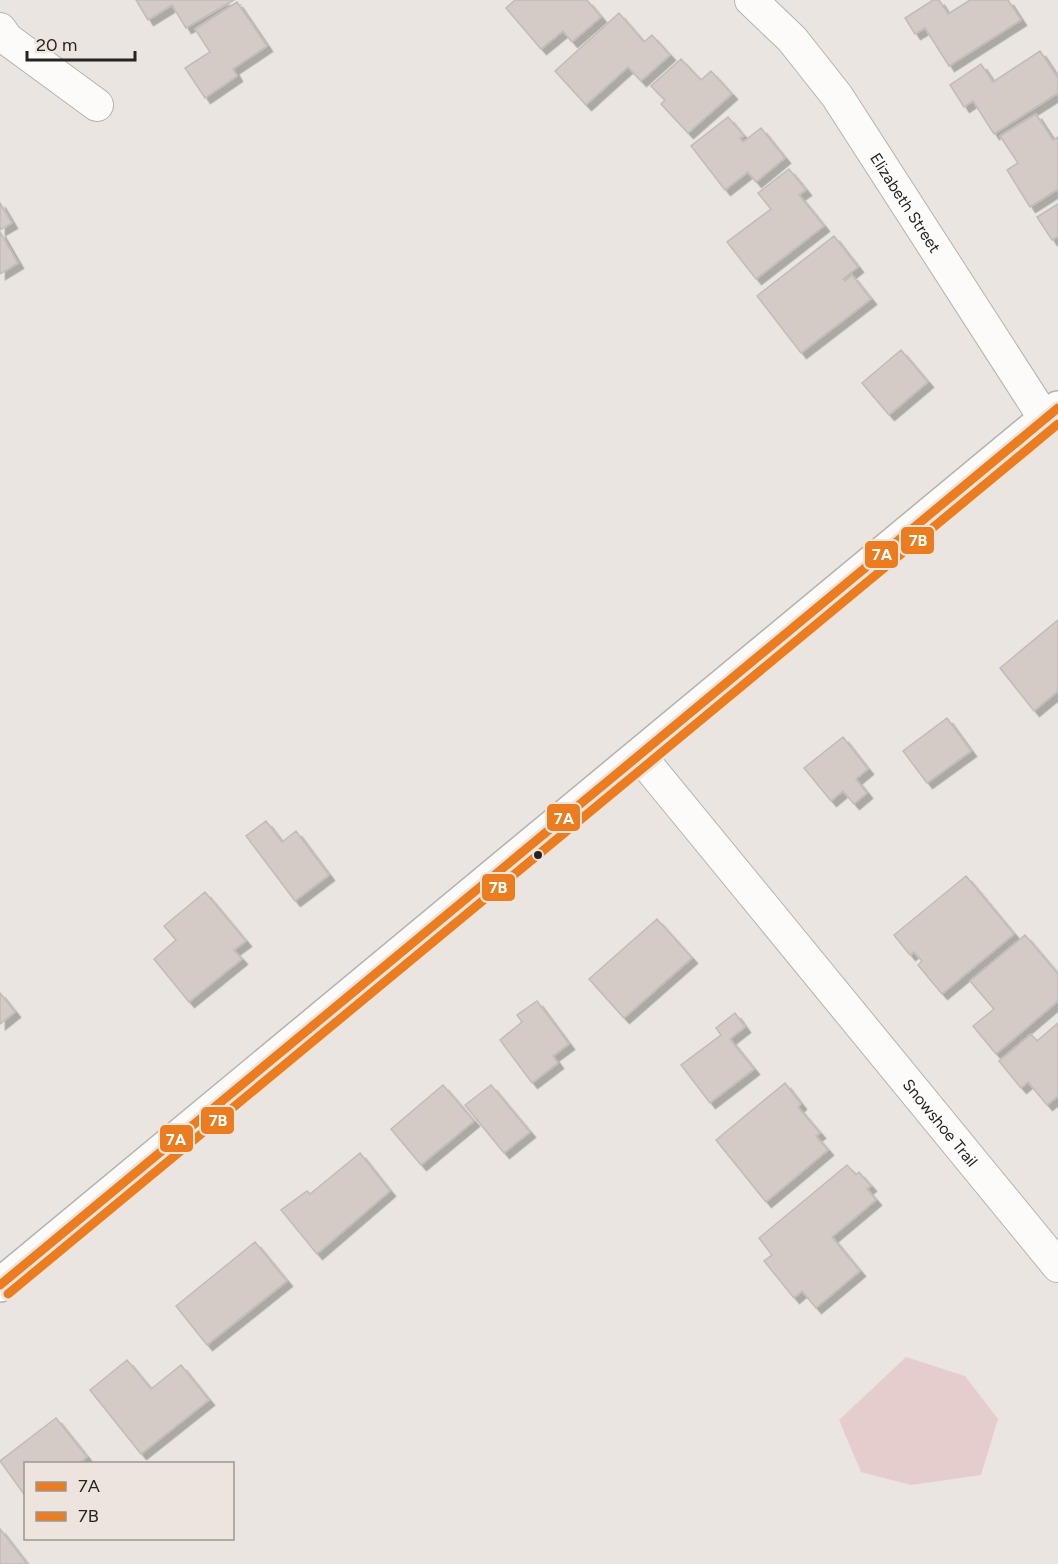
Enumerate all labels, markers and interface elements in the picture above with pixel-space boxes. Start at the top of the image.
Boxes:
scale bar [27,24,135,62]
text: 20 m [36,34,77,56]
street label: Elizabeth Street [866,149,944,256]
line badge: 7B [900,526,935,555]
text: 7B [909,531,928,550]
line badge: 7A [864,540,899,569]
text: 7A [872,545,893,564]
line badge: 7A [546,803,581,832]
text: 7A [554,809,575,828]
unlabelled marker [532,849,544,861]
line badge: 7B [481,873,516,902]
text: 7B [489,878,508,897]
street label: Snowshoe Trail [899,1075,982,1171]
line badge: 7B [200,1106,235,1135]
text: 7B [209,1111,228,1130]
line badge: 7A [159,1124,194,1153]
text: 7A [166,1130,187,1149]
legend [24,1462,234,1540]
text: 7A [78,1475,100,1497]
text: 7B [78,1505,99,1527]

